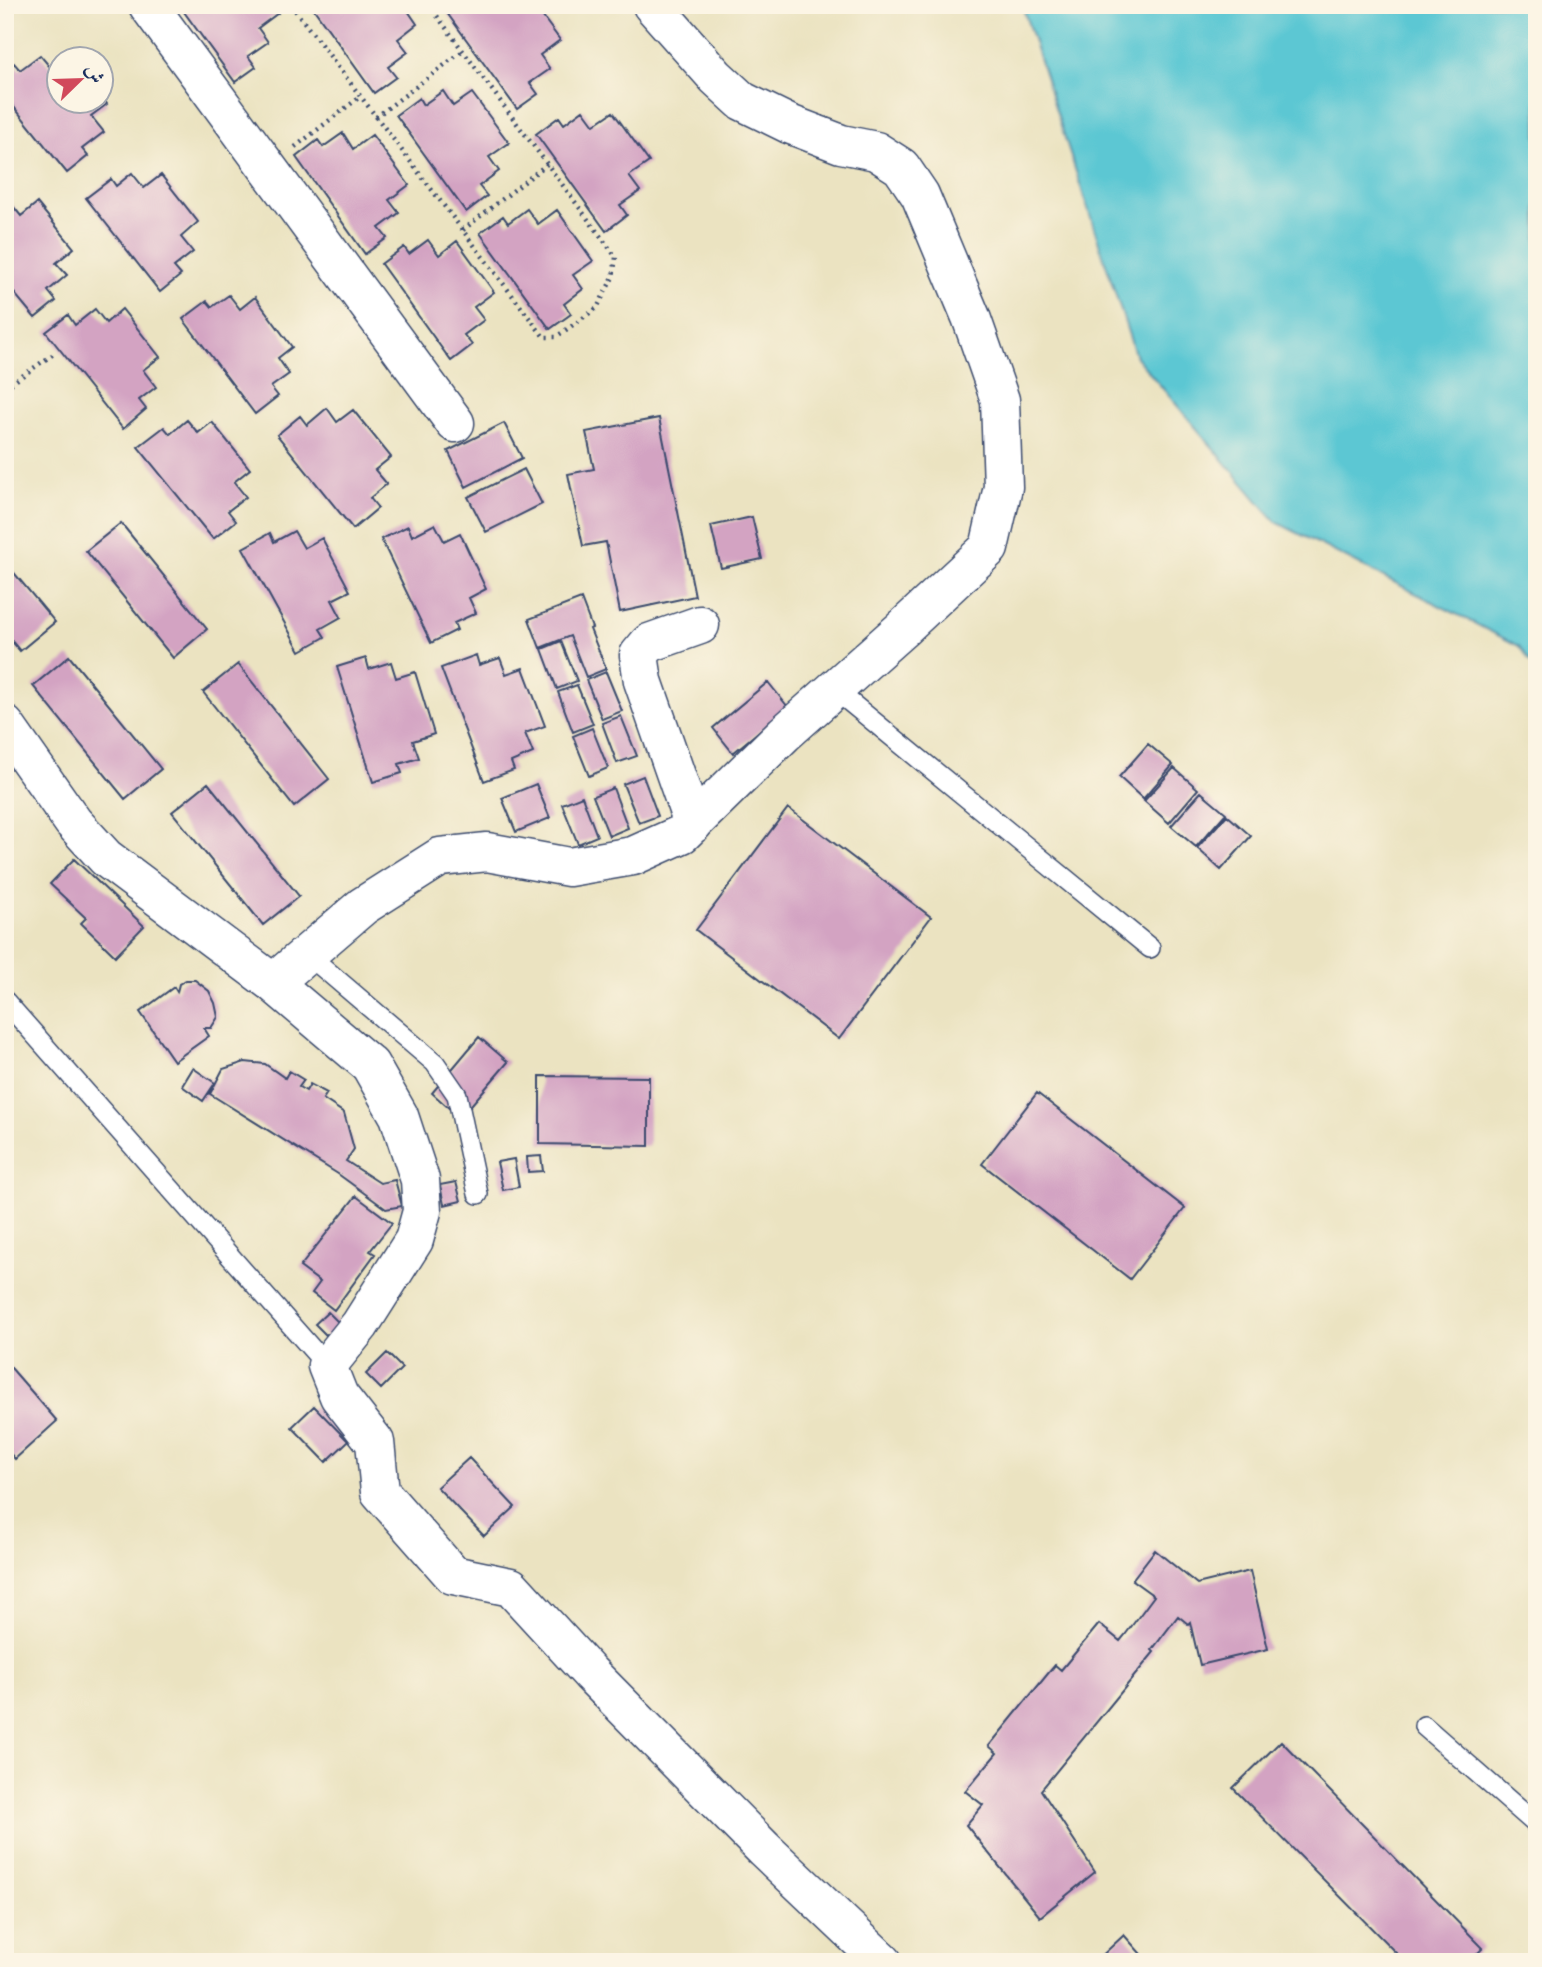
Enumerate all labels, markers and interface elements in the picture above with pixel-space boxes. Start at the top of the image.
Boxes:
north arrow [46,46,116,116]
text: ش [81,60,109,87]

